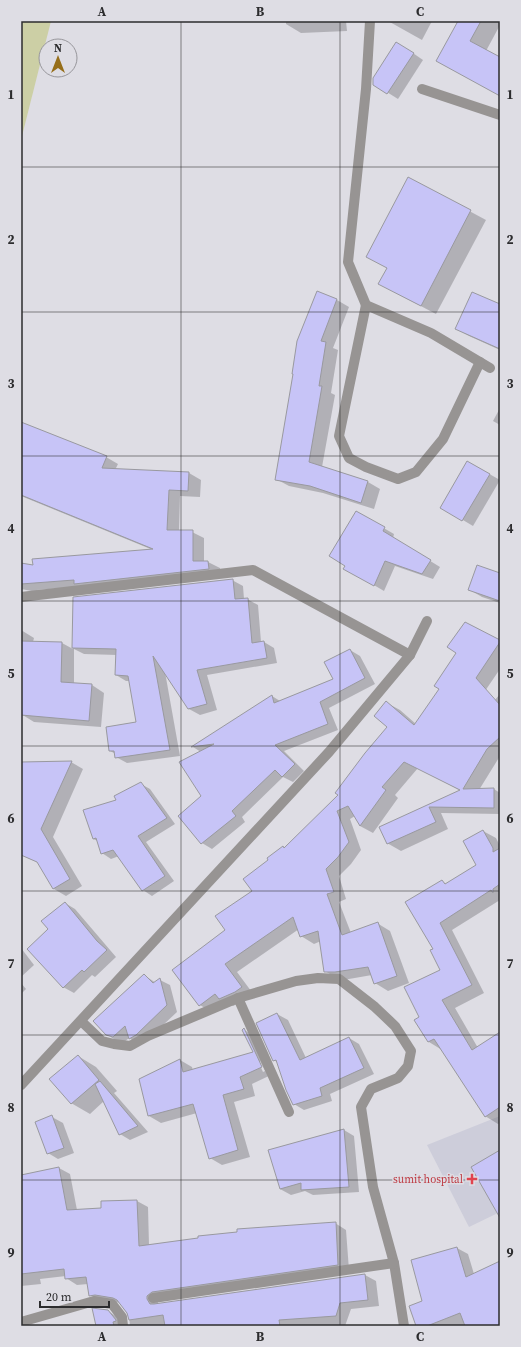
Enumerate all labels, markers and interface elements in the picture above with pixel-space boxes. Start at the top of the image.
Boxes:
text: A [98,3,107,20]
text: B [256,3,265,20]
text: C [416,3,424,20]
north arrow [38,38,78,78]
text: N [54,41,62,56]
text: 1 [7,86,15,103]
text: 1 [506,86,514,103]
text: 2 [7,231,15,248]
text: 2 [506,231,514,248]
text: 3 [7,375,15,392]
text: 3 [506,375,514,392]
text: 4 [7,520,15,537]
text: 4 [506,520,514,537]
text: 5 [7,665,15,682]
text: 5 [506,665,514,682]
text: 6 [7,810,15,827]
text: 6 [506,810,514,827]
text: 7 [7,955,15,972]
text: 7 [506,955,514,972]
text: 8 [7,1099,15,1116]
text: 8 [506,1099,514,1116]
place label: sumit hospital [393,1172,463,1187]
marker: sumit hospital [466,1173,478,1185]
text: 9 [7,1244,15,1261]
text: 9 [506,1244,514,1261]
scale bar [40,1283,109,1309]
text: 20 m [46,1289,72,1305]
text: A [98,1328,107,1345]
text: B [256,1328,265,1345]
text: C [416,1328,424,1345]

